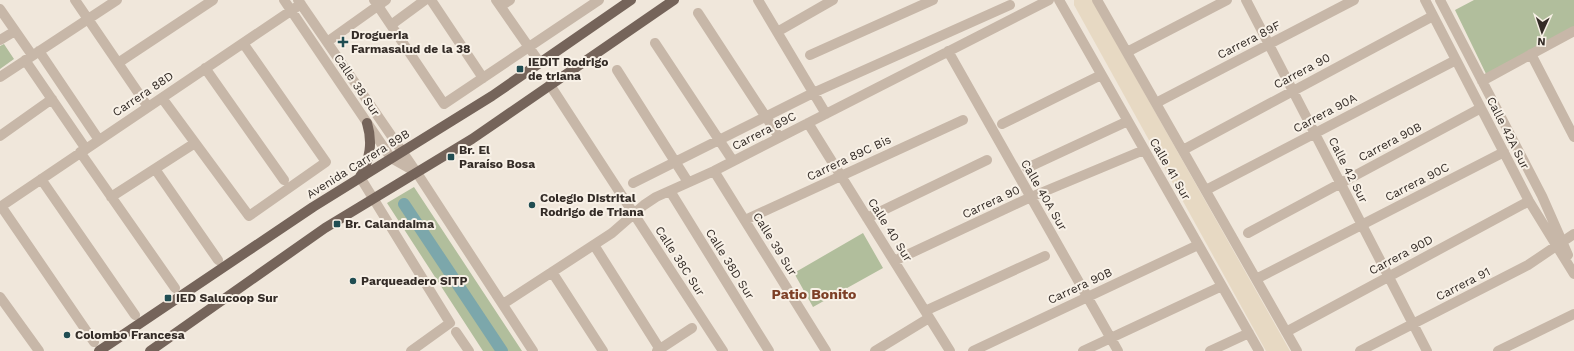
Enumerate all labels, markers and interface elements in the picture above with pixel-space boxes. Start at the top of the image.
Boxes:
north arrow [1522,12,1562,52]
street label: Carrera 89F [1215,18,1283,62]
place label: Drogueria Farmasalud de la 38 [351,28,471,56]
text: N [1537,35,1546,48]
marker: Drogueria Farmasalud de la 38 [338,37,348,47]
street label: Carrera 90 [1271,50,1333,92]
street label: Calle 38 Sur [331,51,383,119]
place label: IEDIT Rodrigo de triana [528,55,608,83]
marker: IEDIT Rodrigo de triana [515,64,525,74]
street label: Carrera 88D [110,69,176,119]
street label: Carrera 90A [1291,90,1359,136]
street label: Calle 42A Sur [1484,95,1532,172]
street label: Carrera 89C [730,109,798,153]
street label: Carrera 90B [1356,119,1424,165]
street label: Avenida Carrera 89B [304,126,412,201]
street label: Carrera 89C Bis [805,132,893,184]
street label: Calle 42 Sur [1325,135,1371,205]
street label: Calle 41 Sur [1147,136,1193,203]
place label: Br. El Paraíso Bosa [459,143,535,171]
marker: Br. El Paraíso Bosa [446,152,456,162]
street label: Calle 40A Sur [1018,157,1070,233]
street label: Carrera 90C [1383,160,1451,204]
street label: Carrera 90 [960,183,1022,221]
place label: Colegio Distrital Rodrigo de Triana [540,191,644,219]
street label: Calle 40 Sur [865,196,915,264]
marker: Colegio Distrital Rodrigo de Triana [527,200,537,210]
street label: Calle 39 Sur [750,210,800,278]
place label: Br. Calandaima [345,217,434,231]
marker: Br. Calandaima [332,219,342,229]
street label: Calle 38C Sur [652,224,708,298]
street label: Calle 38D Sur [703,226,757,302]
street label: Carrera 90D [1367,232,1435,278]
street label: Carrera 91 [1434,264,1492,304]
street label: Carrera 90B [1046,265,1115,307]
place label: Parqueadero SITP [361,274,467,288]
marker: Parqueadero SITP [348,276,358,286]
district label: Patio Bonito [772,286,856,302]
place label: IED Salucoop Sur [176,291,279,305]
marker: IED Salucoop Sur [163,293,173,303]
place label: Colombo Francesa [75,328,185,342]
marker: Colombo Francesa [62,330,72,340]

